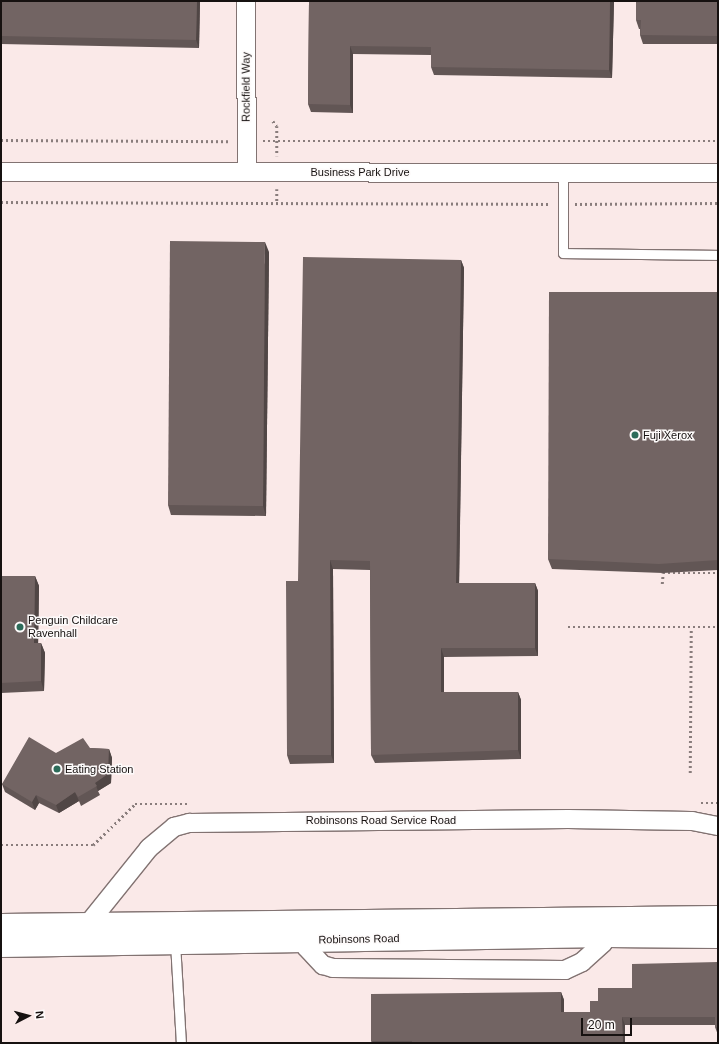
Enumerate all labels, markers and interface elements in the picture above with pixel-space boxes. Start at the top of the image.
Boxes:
street label: Rockfield Way [239,52,253,122]
street label: Business Park Drive [310,165,410,179]
place label: Fuji Xerox [643,428,693,442]
marker: Fuji Xerox [630,430,640,440]
place label: Penguin Childcare Ravenhall [28,614,118,640]
marker: Penguin Childcare Ravenhall [15,622,25,632]
place label: Eating Station [65,762,133,776]
marker: Eating Station [52,764,62,774]
street label: Robinsons Road Service Road [306,813,456,827]
street label: Robinsons Road [318,932,400,946]
north arrow [8,996,48,1036]
text: N [34,1010,46,1019]
scale bar [583,1010,634,1036]
text: 20 m [588,1018,615,1032]

